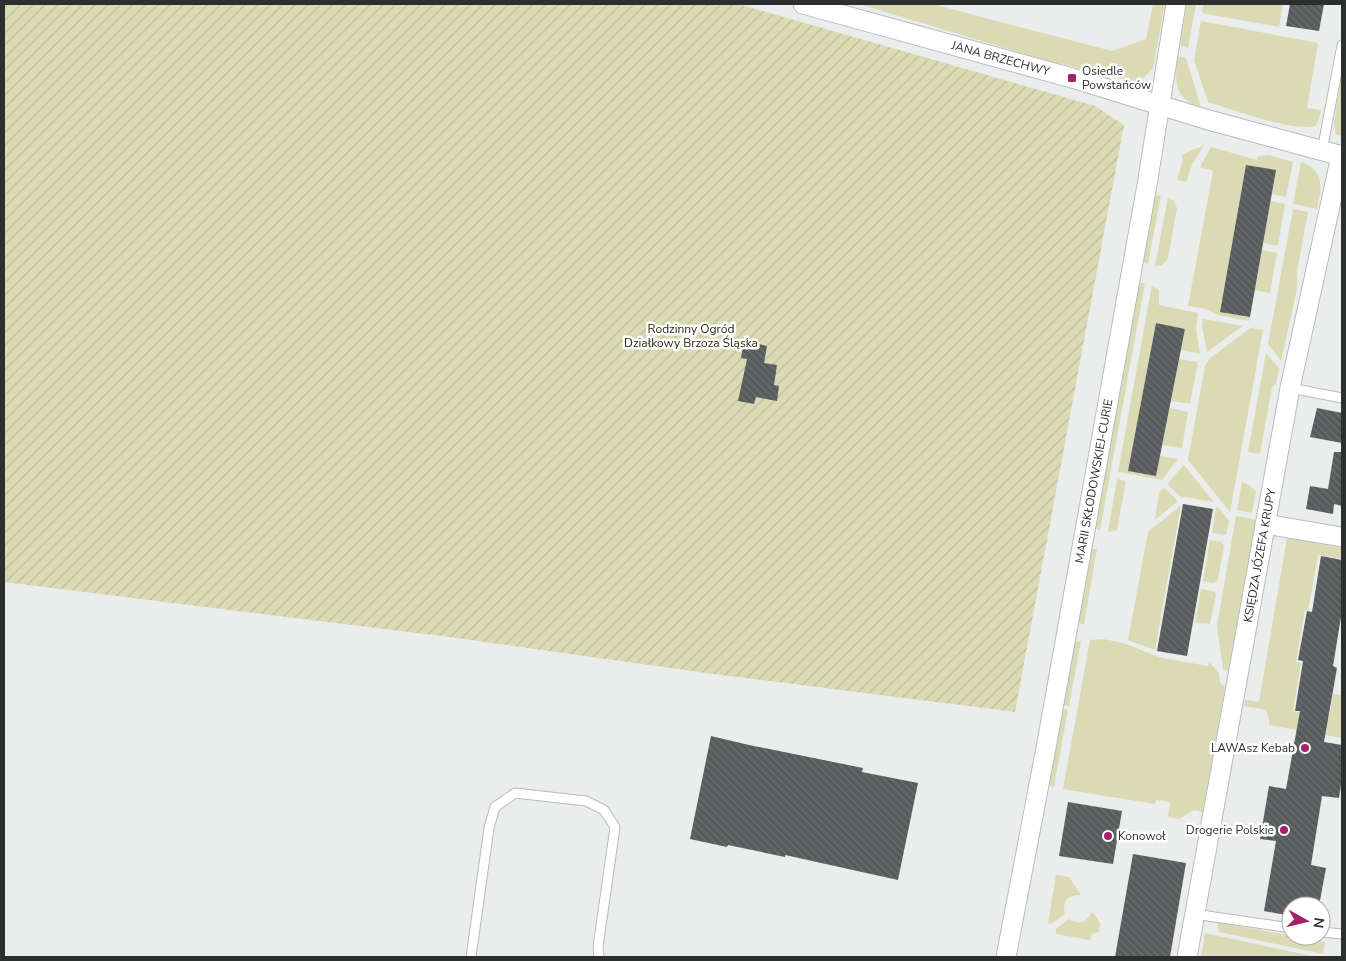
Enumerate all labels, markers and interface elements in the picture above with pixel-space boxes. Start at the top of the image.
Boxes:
street label: JANA BRZECHWY [949,37,1052,80]
place label: Osiedle Powstańców [1082,63,1151,93]
marker: Osiedle Powstańców [1066,72,1078,84]
park label: Rodzinny Ogród Działkowy Brzoza Śląska [624,321,758,351]
street label: MARII SKŁODOWSKIEJ-CURIE [1071,398,1116,564]
street label: KSIĘDZA JÓZEFA KRUPY [1240,486,1280,624]
place label: LAWAsz Kebab [1211,740,1295,756]
marker: LAWAsz Kebab [1299,742,1311,754]
place label: Drogerie Polskie [1186,822,1274,838]
marker: Drogerie Polskie [1278,824,1290,836]
place label: Konowoł [1118,828,1166,844]
marker: Konowoł [1102,830,1114,842]
north arrow [1281,896,1331,946]
text: N [1308,916,1329,929]

